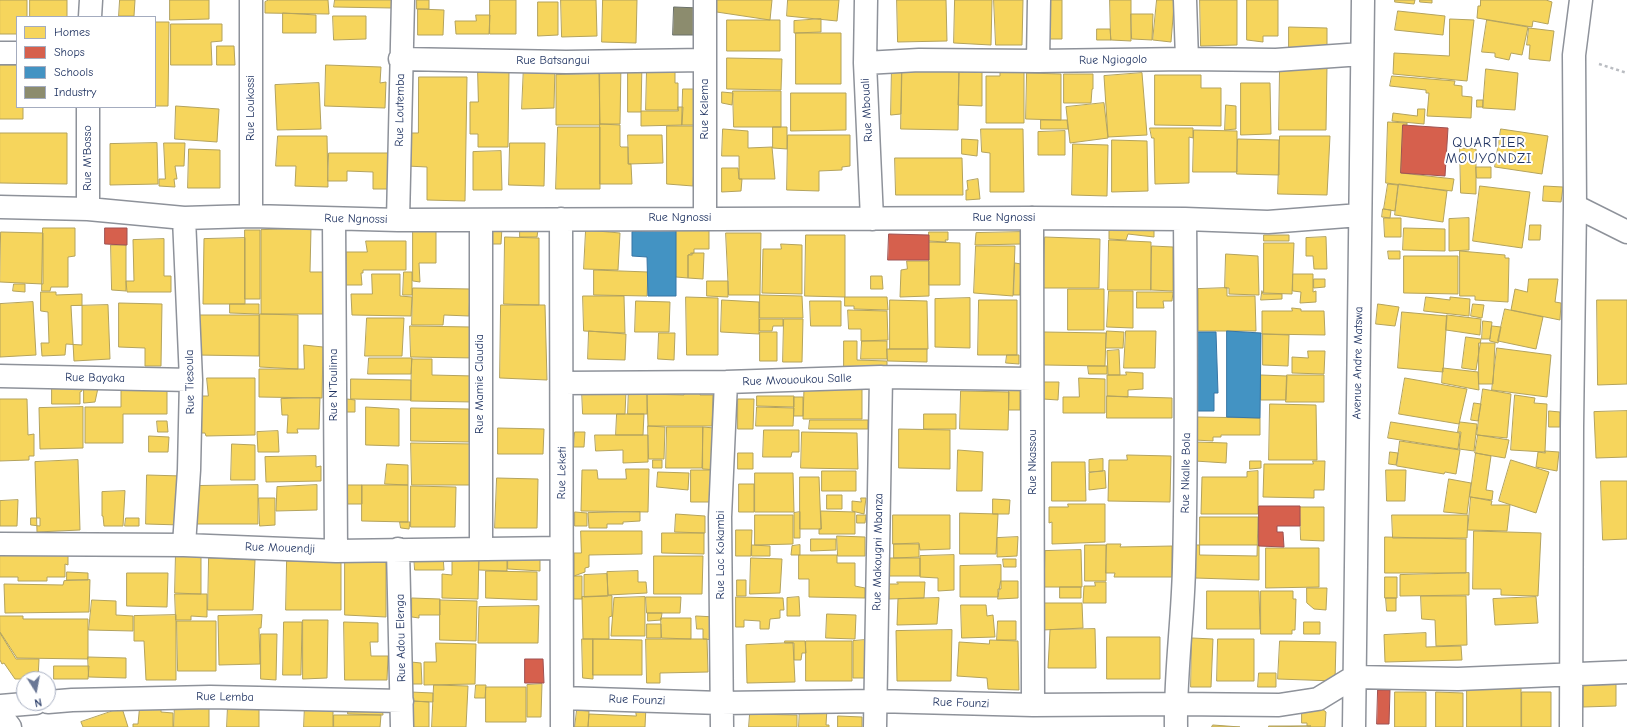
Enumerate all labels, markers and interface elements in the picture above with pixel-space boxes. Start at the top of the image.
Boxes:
legend [16,16,156,108]
text: Homes [54,25,90,39]
text: Shops [54,45,85,59]
street label: Rue Ngiogolo [1079,52,1147,68]
street label: Rue Batsangui [516,54,590,68]
text: Schools [54,65,93,79]
street label: Rue Loutemba [392,73,408,147]
street label: Rue Loukossi [244,75,258,141]
street label: Rue Mbouali [858,78,876,142]
street label: Rue Kelema [698,79,712,139]
text: Industry [54,85,96,99]
street label: Rue M'Bosso [81,125,95,191]
district label: QUARTIER MOUYONDZI [1445,135,1533,168]
street label: Rue Ngnossi [324,211,388,227]
street label: Rue Ngnossi [648,211,712,225]
street label: Rue Ngnossi [972,211,1036,225]
street label: Avenue Andre Matswa [1350,306,1366,420]
street label: Rue Mamie Claudia [473,334,487,434]
street label: Rue N'Toulima [327,349,341,421]
street label: Rue Tiesoula [182,350,198,414]
street label: Rue Bayaka [65,370,125,386]
street label: Rue Mvououkou Salle [742,371,852,389]
street label: Rue Nkassou [1026,429,1040,495]
street label: Rue Nkalle Bola [1178,432,1194,514]
street label: Rue Leketi [554,446,570,500]
street label: Rue Makougni Mbanza [870,493,886,611]
street label: Rue Lac Kokambi [714,511,728,599]
street label: Rue Mouendji [245,540,315,556]
street label: Rue Adou Elenga [393,594,409,682]
north arrow [16,671,56,711]
street label: Rue Lemba [196,689,254,705]
street label: Rue Founzi [608,692,666,708]
text: N [33,695,43,709]
street label: Rue Founzi [932,695,990,711]

